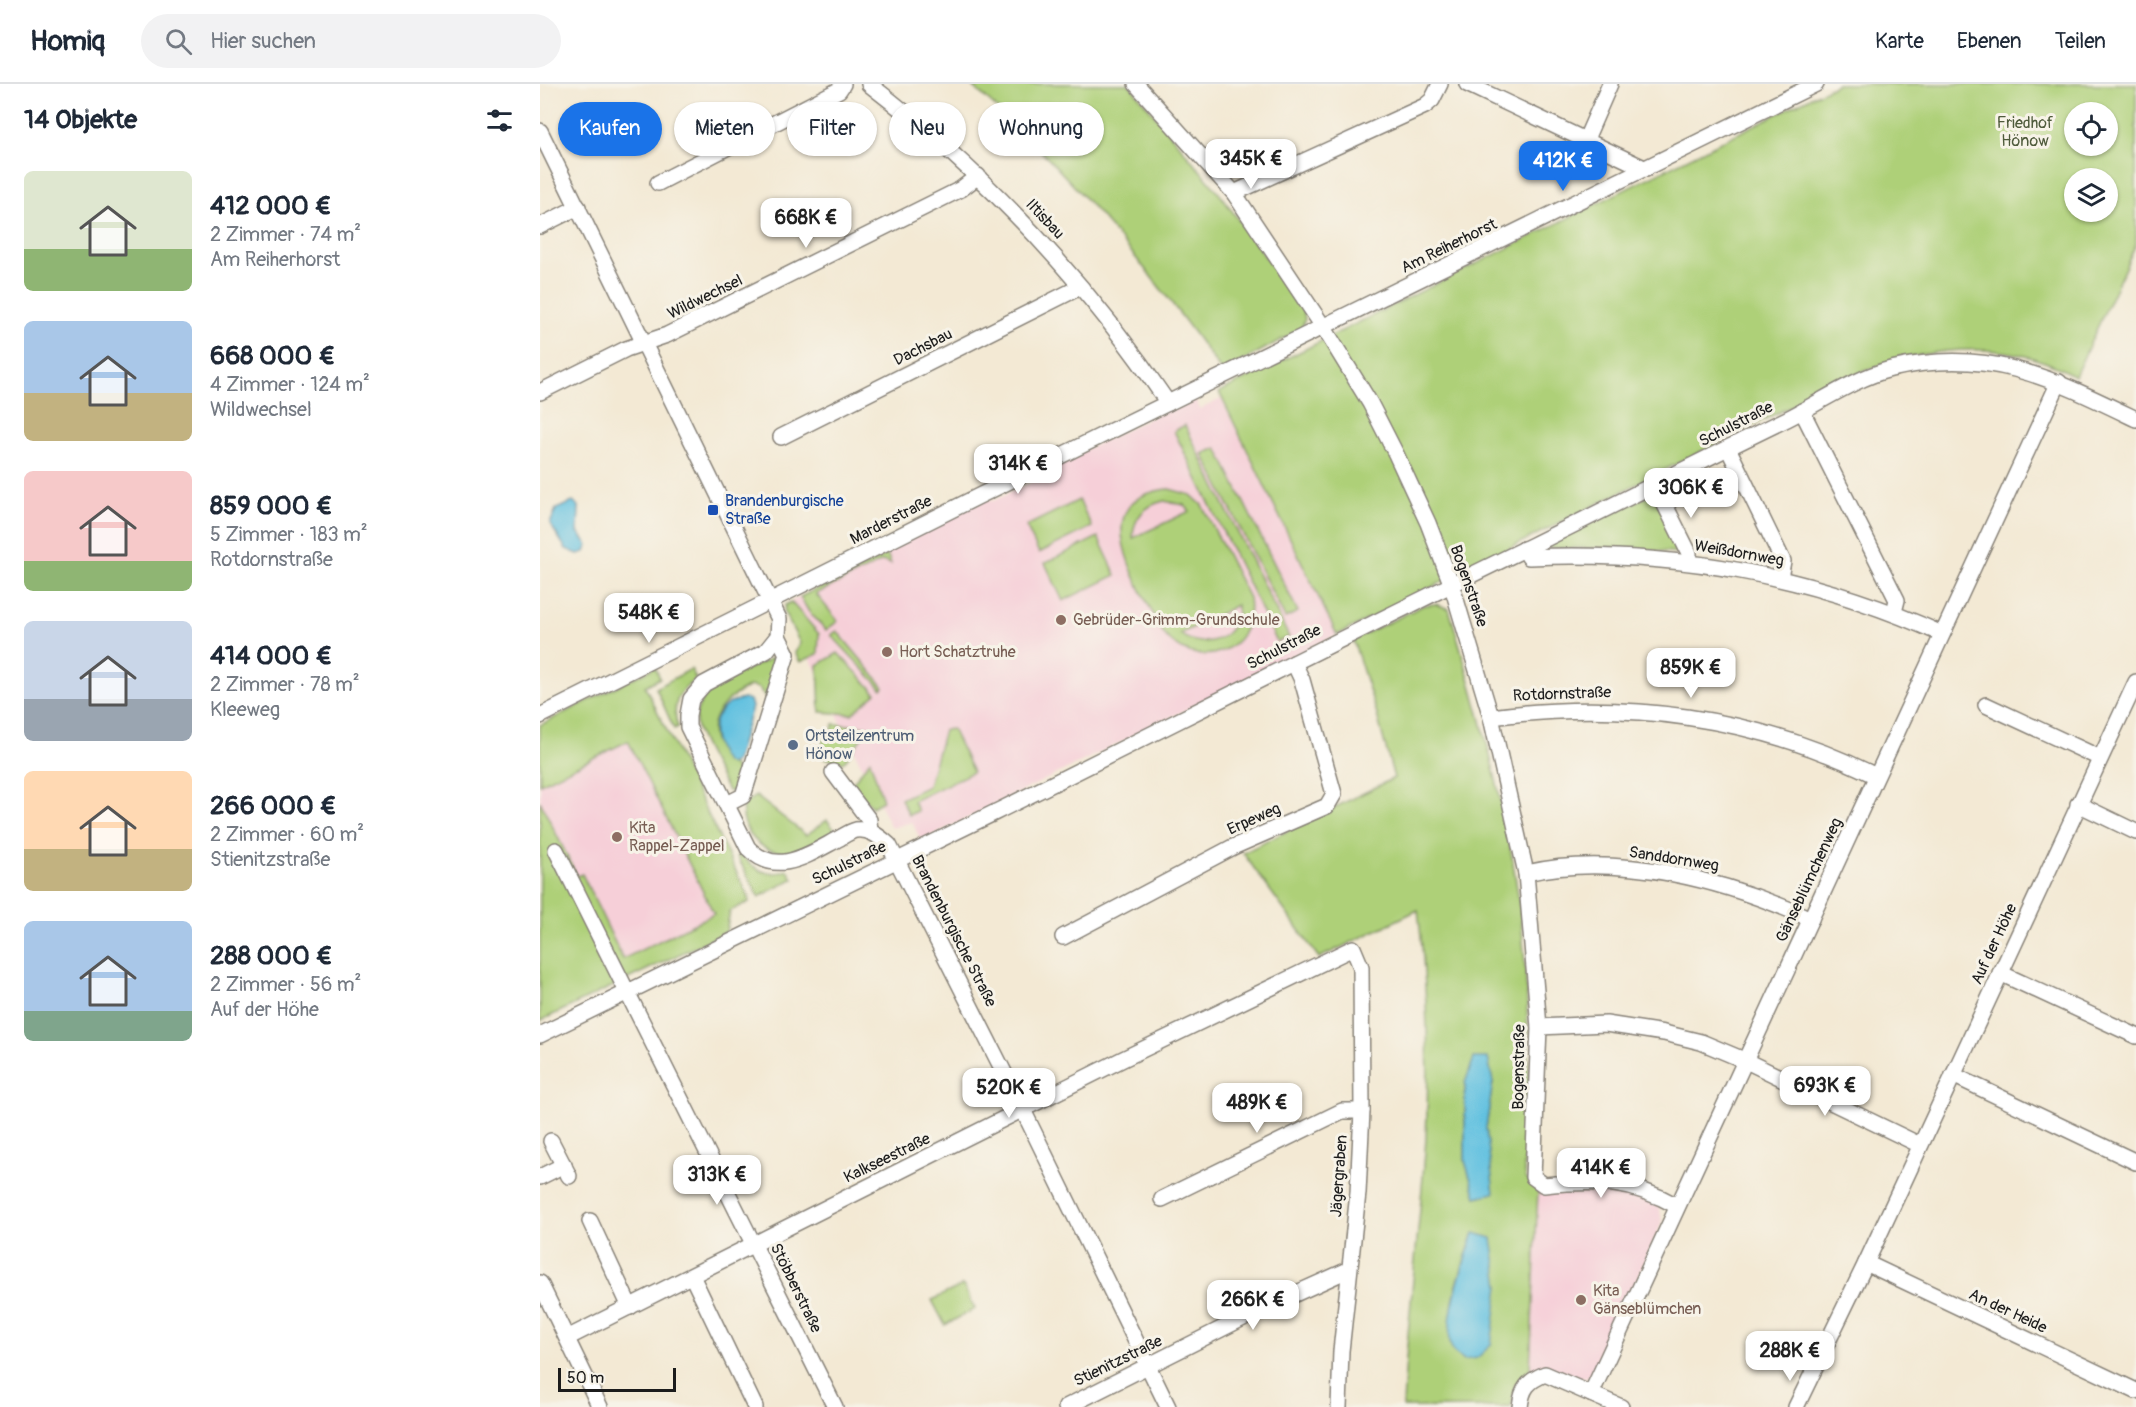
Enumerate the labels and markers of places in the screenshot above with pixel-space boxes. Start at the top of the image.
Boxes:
pin: 345K € [1202,139,1300,190]
pin: 412K € [1514,141,1612,192]
pin: 668K € [757,198,855,249]
pin: 314K € [969,444,1067,495]
pin: 306K € [1642,468,1740,519]
place label: Brandenburgische Straße [725,491,844,529]
marker: Brandenburgische Straße [706,503,720,517]
pin: 548K € [600,593,698,644]
place label: Gebrüder-Grimm-Grundschule [1073,610,1280,630]
marker: Gebrüder-Grimm-Grundschule [1054,613,1068,627]
place label: Hort Schatztruhe [899,642,1016,662]
marker: Hort Schatztruhe [880,645,894,659]
pin: 859K € [1642,648,1740,699]
place label: Ortsteilzentrum Hönow [805,726,914,764]
marker: Ortsteilzentrum Hönow [786,738,800,752]
place label: Kita Rappel-Zappel [629,818,724,856]
marker: Kita Rappel-Zappel [610,830,624,844]
pin: 693K € [1776,1066,1874,1117]
pin: 520K € [960,1068,1058,1119]
pin: 489K € [1208,1083,1306,1134]
pin: 414K € [1552,1148,1650,1199]
pin: 313K € [668,1155,766,1206]
pin: 266K € [1204,1280,1302,1331]
place label: Kita Gänseblümchen [1593,1281,1701,1319]
marker: Kita Gänseblümchen [1574,1293,1588,1307]
pin: 288K € [1741,1331,1839,1382]

